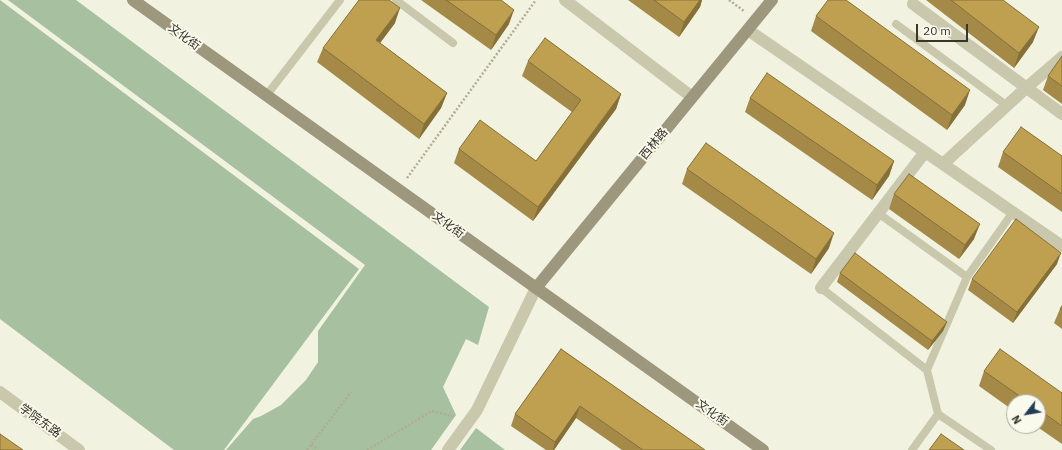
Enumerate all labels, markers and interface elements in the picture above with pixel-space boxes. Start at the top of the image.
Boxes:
scale bar [918,16,970,42]
street label: 文化街 [165,21,203,53]
text: 20 m [923,23,951,38]
street label: 西林路 [637,125,671,163]
street label: 文化街 [429,209,467,241]
north arrow [1006,394,1046,434]
street label: 文化街 [693,397,731,429]
street label: 学院东路 [16,401,64,441]
text: N [1009,413,1025,427]

